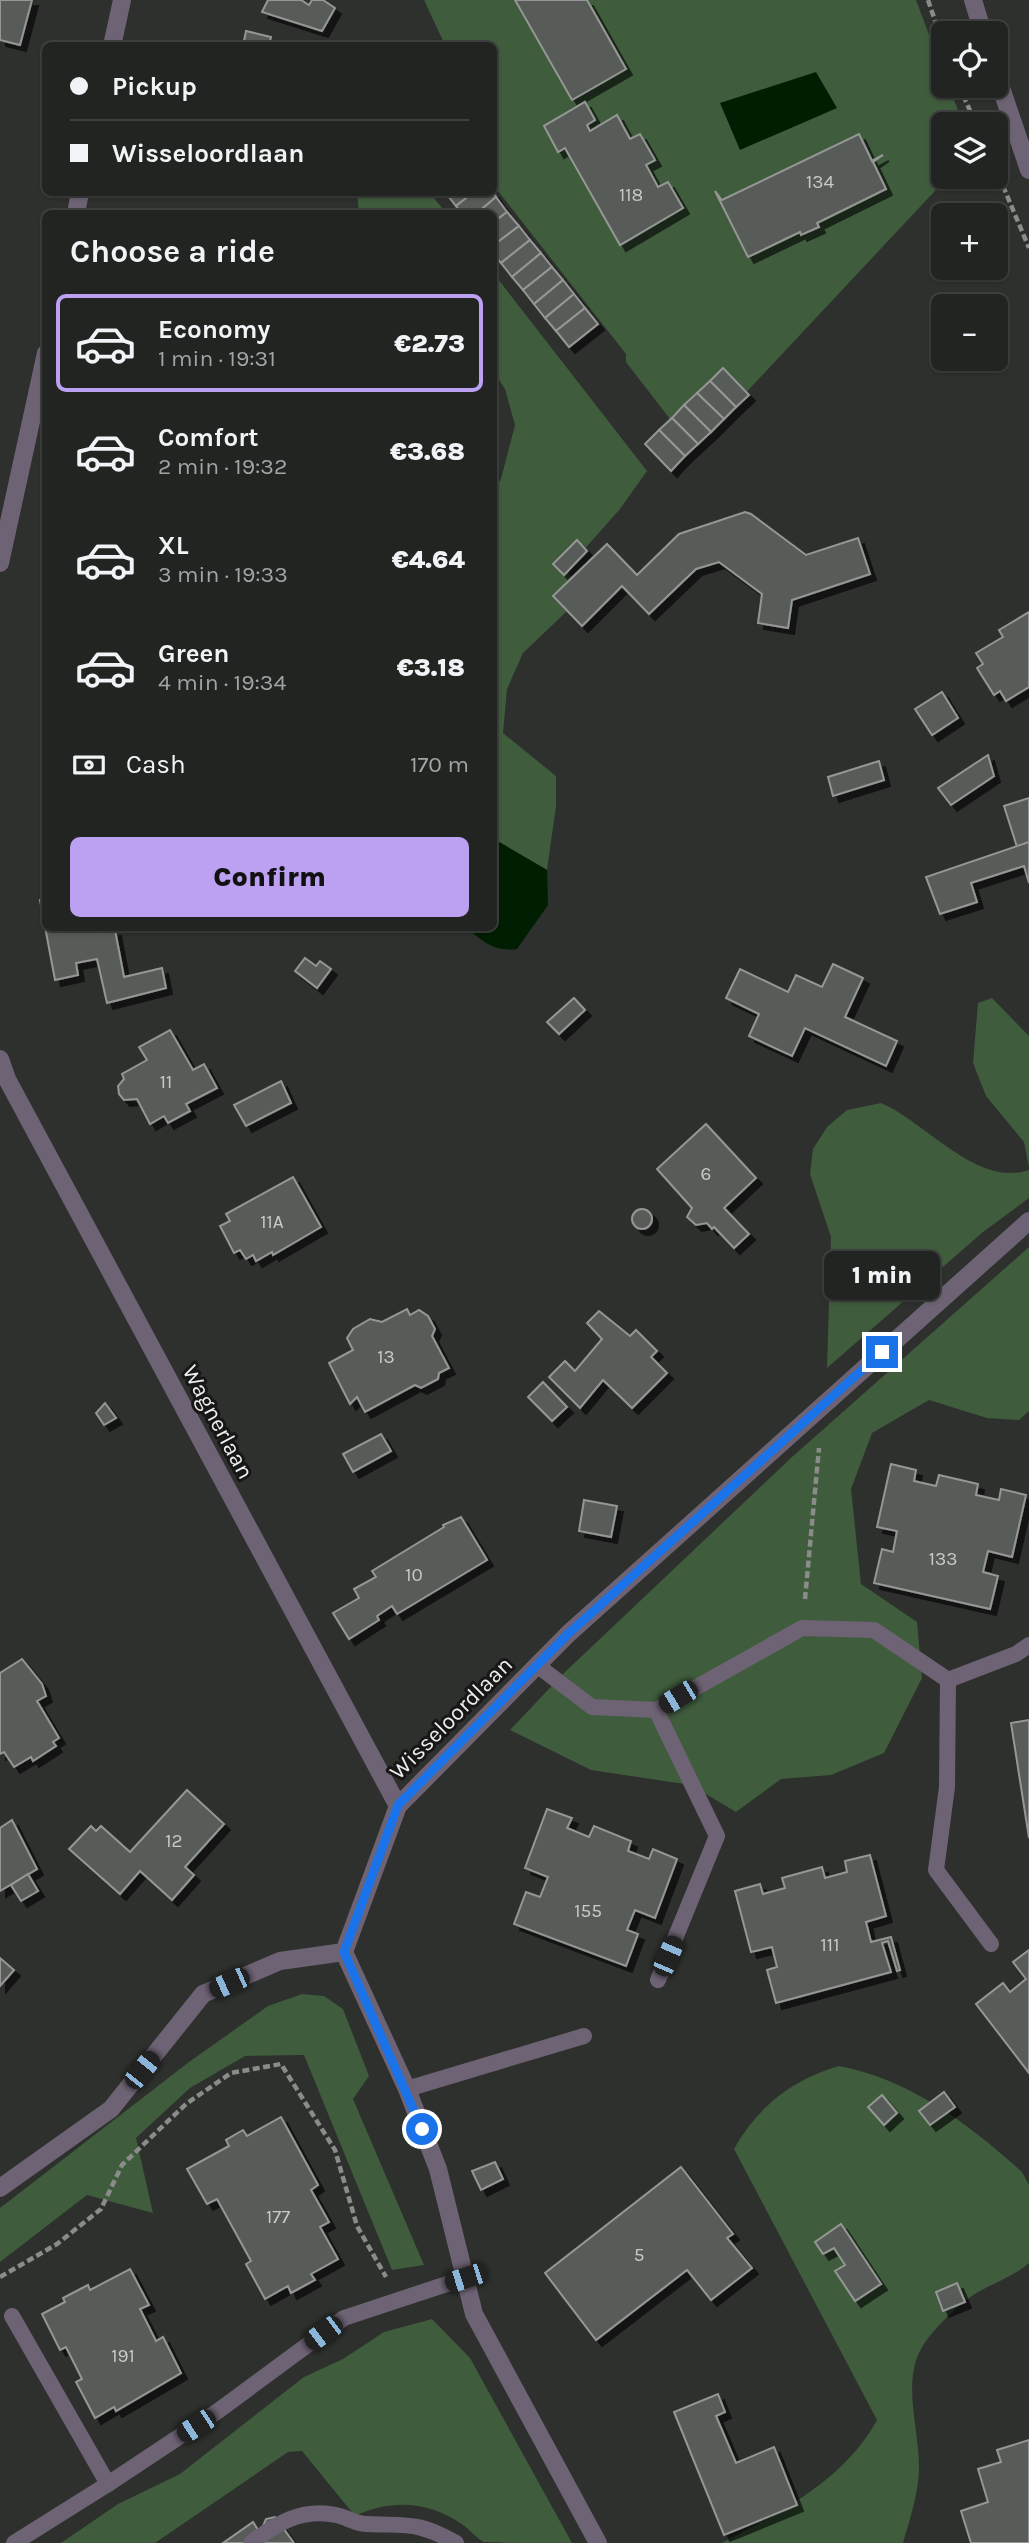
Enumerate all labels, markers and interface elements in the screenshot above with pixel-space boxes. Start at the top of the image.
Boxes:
map controls [931,21,1008,371]
button: locate [931,21,1008,98]
text: Pickup [112,71,197,102]
button: layers [931,112,1008,189]
text: Wisseloordlaan [112,138,304,169]
house number: 134 [806,171,834,193]
house number: 118 [619,184,643,206]
button: + [931,203,1008,280]
text: Choose a ride [70,233,275,270]
button: − [931,294,1008,371]
icon: car [74,312,137,375]
text: Economy [158,314,270,345]
text: €2.73 [394,328,465,359]
text: 1 min · 19:31 [158,345,276,372]
icon: car [74,420,137,483]
text: Comfort [158,422,259,453]
text: €3.68 [390,436,465,467]
text: 2 min · 19:32 [158,453,287,480]
icon: car [74,528,137,591]
text: XL [158,530,189,561]
text: €4.64 [392,544,465,575]
text: 3 min · 19:33 [158,561,288,588]
icon: car [74,636,137,699]
text: Green [158,638,230,669]
text: €3.18 [397,652,465,683]
text: 4 min · 19:34 [158,669,286,696]
icon: cash [70,746,108,784]
text: Cash [126,749,186,780]
text: 170 m [410,751,469,778]
button: Confirm [70,837,469,917]
house number: 11 [160,1071,172,1093]
house number: 6 [701,1163,711,1185]
house number: 11A [260,1211,284,1233]
callout: 1 min [824,1250,940,1300]
text: 1 min [852,1262,912,1289]
route end [866,1336,898,1368]
house number: 13 [377,1346,395,1368]
street label: Wagnerlaan [177,1360,259,1484]
house number: 133 [929,1548,957,1570]
house number: 10 [405,1564,423,1586]
street label: Wisseloordlaan [384,1651,518,1785]
car [655,1677,702,1717]
house number: 12 [165,1830,183,1852]
house number: 155 [574,1900,602,1922]
car [651,1933,686,1979]
house number: 111 [821,1934,839,1956]
car [206,1965,253,2001]
car [121,2047,164,2093]
route start [406,2113,438,2145]
house number: 177 [266,2206,290,2228]
house number: 5 [634,2244,644,2266]
car [442,2262,489,2294]
car [300,2312,347,2354]
house number: 191 [111,2345,135,2367]
car [173,2406,220,2446]

